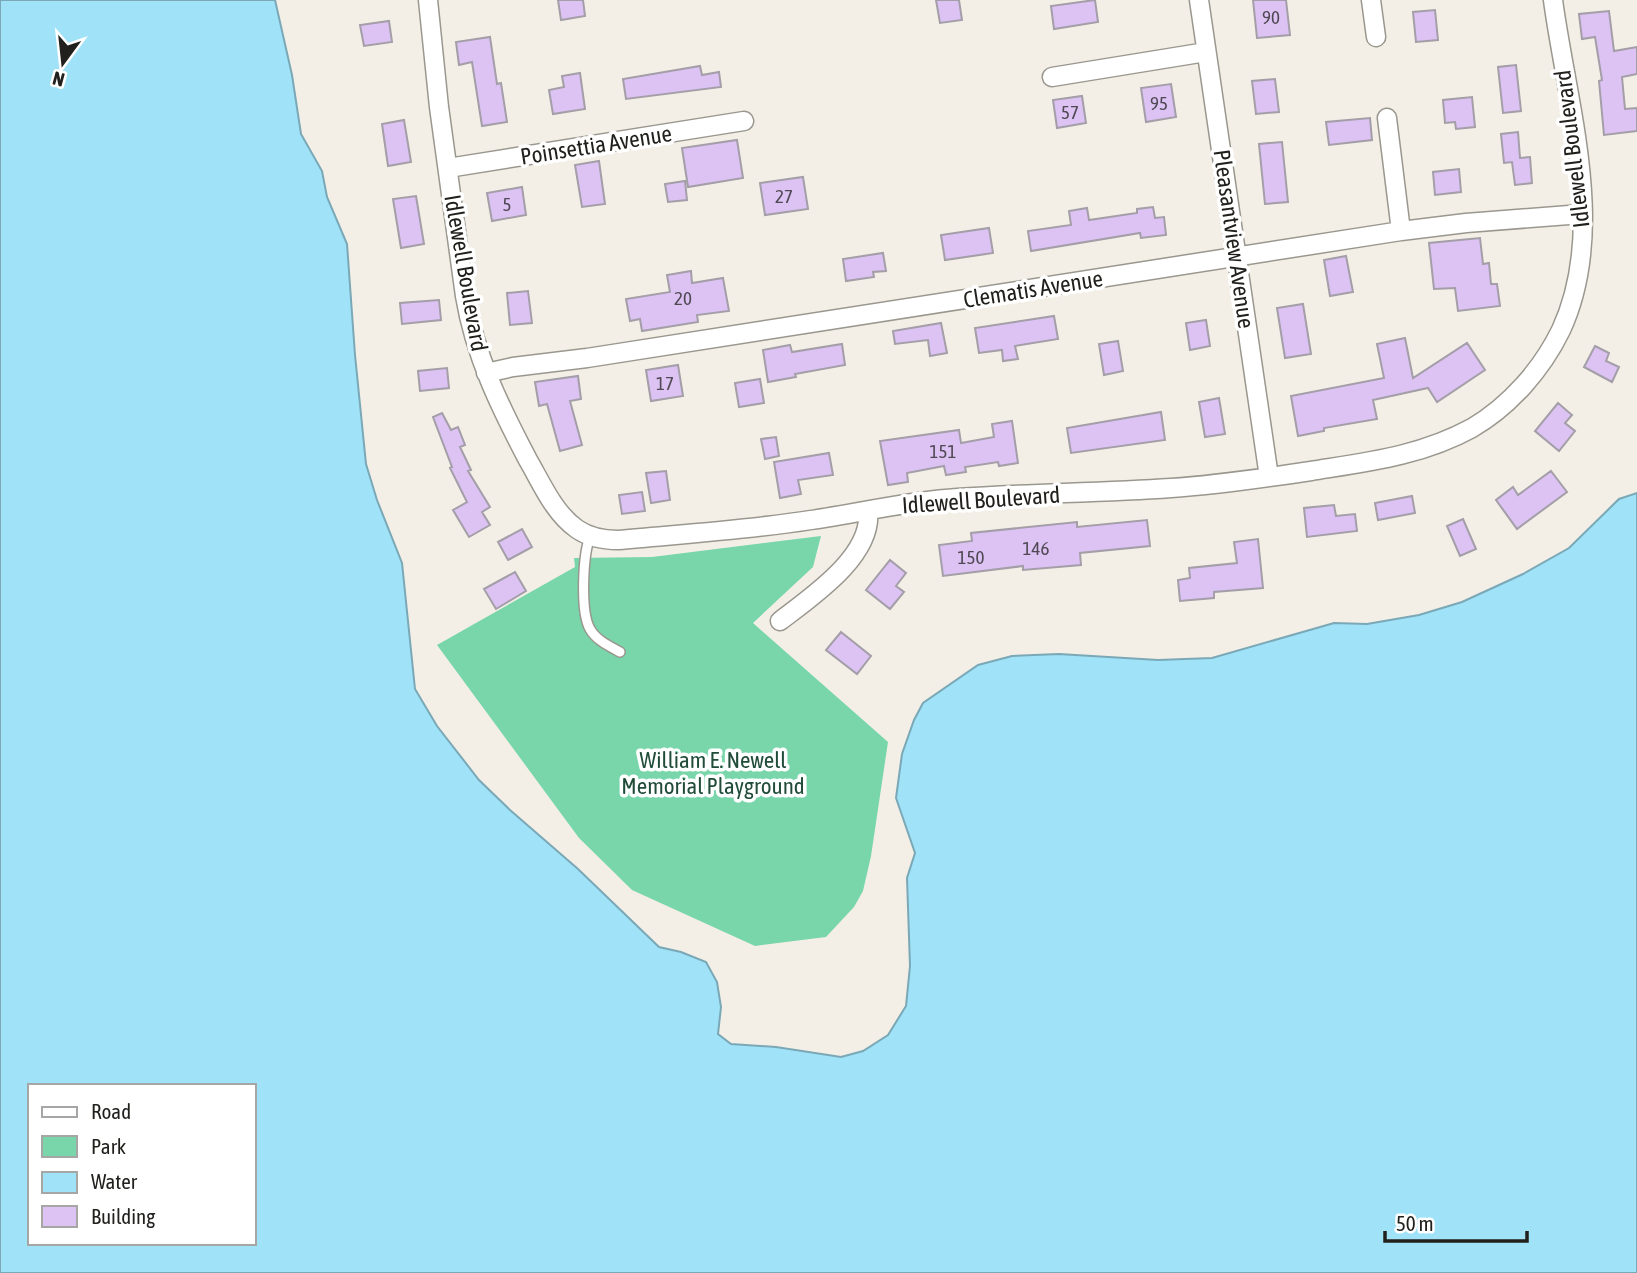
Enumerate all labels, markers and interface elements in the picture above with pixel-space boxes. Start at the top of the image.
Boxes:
house number: 90 [1262,6,1280,28]
north arrow [28,28,98,98]
text: N [50,67,67,91]
street label: Idlewell Boulevard [1549,69,1595,229]
house number: 95 [1150,92,1168,114]
house number: 57 [1061,101,1079,123]
street label: Poinsettia Avenue [518,120,674,170]
street label: Pleasantview Avenue [1209,148,1259,330]
house number: 27 [775,185,793,207]
street label: Idlewell Boulevard [439,193,493,353]
house number: 5 [503,193,511,215]
street label: Clematis Avenue [961,265,1105,313]
house number: 20 [674,287,692,309]
house number: 17 [656,372,674,394]
house number: 151 [930,440,956,462]
street label: Idlewell Boulevard [901,481,1061,519]
house number: 146 [1023,537,1049,559]
house number: 150 [958,546,984,568]
park label: William E. Newell Memorial Playground [621,747,805,799]
legend [28,1084,256,1245]
text: Road [91,1099,131,1123]
text: Park [91,1134,126,1158]
text: Water [91,1169,138,1193]
scale bar [1385,1200,1527,1244]
text: Building [91,1204,155,1228]
text: 50 m [1396,1211,1434,1235]

